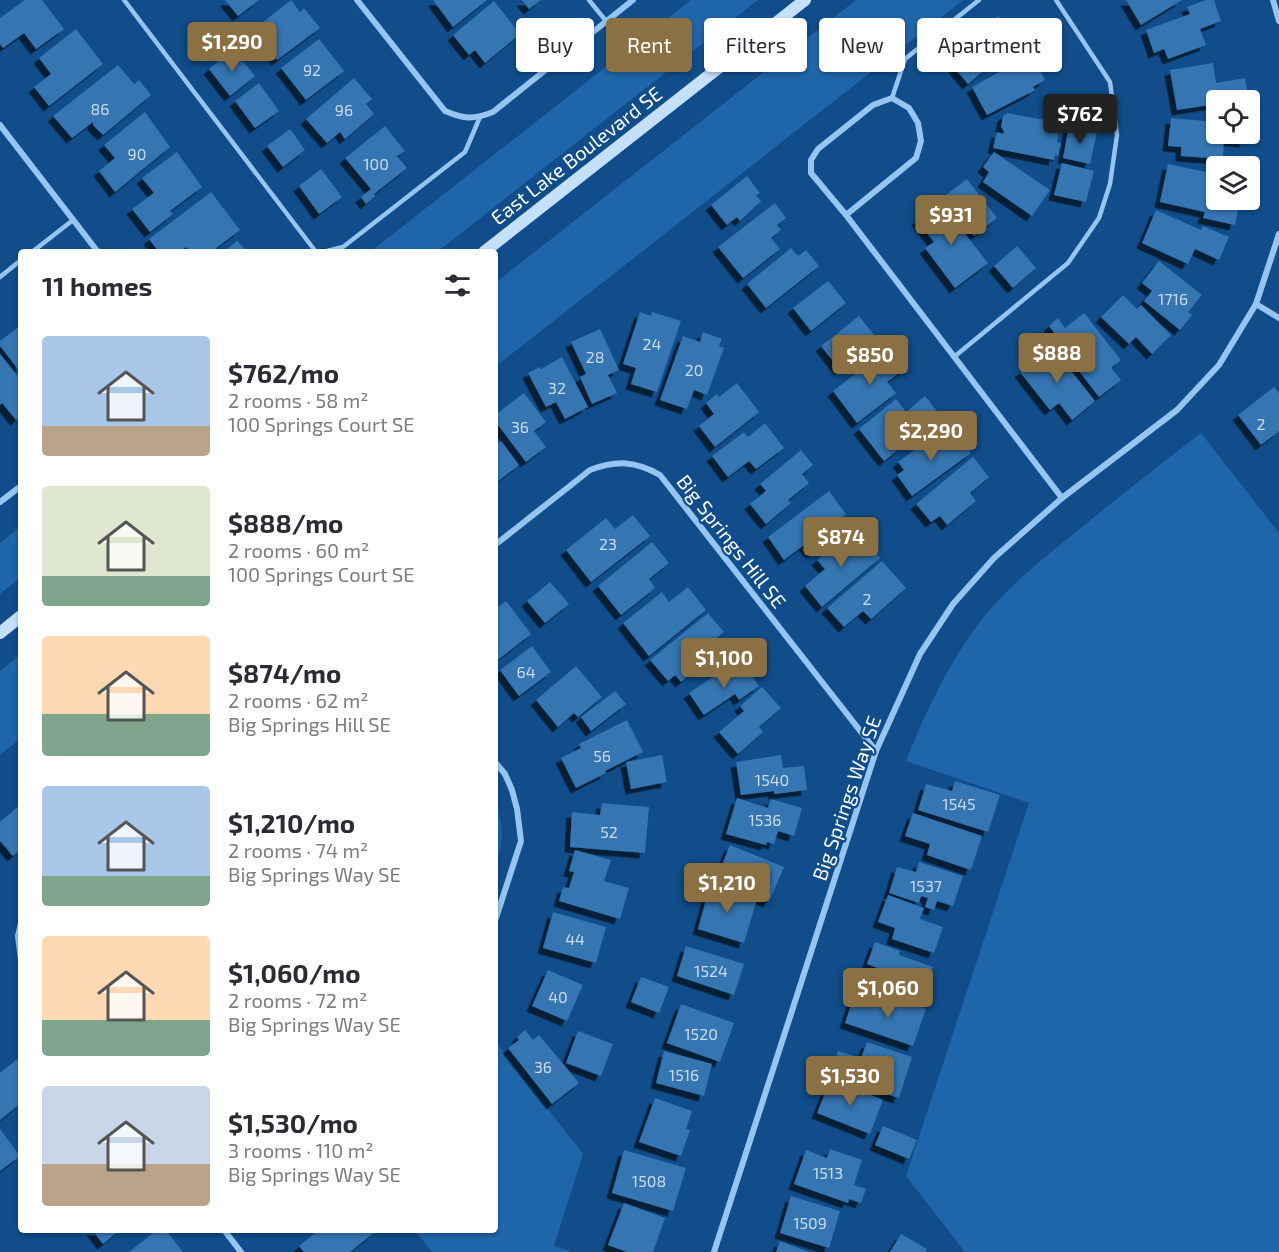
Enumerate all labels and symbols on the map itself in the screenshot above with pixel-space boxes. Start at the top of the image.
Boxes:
pin: $1,290 [183,22,281,73]
house number: 92 [303,60,321,79]
street label: East Lake Boulevard SE [486,81,666,229]
pin: $762 [1044,94,1116,145]
house number: 86 [91,99,109,118]
house number: 96 [335,100,353,119]
house number: 90 [128,144,146,163]
house number: 100 [363,154,389,173]
pin: $931 [915,195,987,246]
house number: 1716 [1158,289,1188,308]
pin: $888 [1021,333,1093,384]
house number: 24 [643,334,662,353]
pin: $850 [834,335,906,386]
house number: 28 [586,347,604,366]
house number: 20 [685,360,703,379]
house number: 32 [548,378,566,397]
pin: $2,290 [882,411,980,462]
house number: 2 [1257,414,1266,433]
house number: 36 [511,417,529,436]
street label: Big Springs Hill SE [672,469,792,613]
pin: $874 [805,517,877,568]
house number: 23 [599,534,617,553]
house number: 2 [863,589,872,608]
pin: $1,100 [675,638,773,689]
house number: 64 [517,662,536,681]
street label: Big Springs Way SE [807,712,885,884]
house number: 56 [593,746,611,765]
house number: 1540 [755,770,789,789]
house number: 1545 [942,794,976,813]
house number: 1536 [749,810,782,829]
house number: 52 [600,822,618,841]
pin: $1,210 [678,863,776,914]
house number: 1537 [910,876,942,895]
house number: 44 [565,929,585,948]
house number: 1524 [694,961,728,980]
pin: $1,060 [839,968,937,1019]
house number: 40 [548,987,568,1006]
house number: 1520 [684,1024,718,1043]
pin: $1,530 [801,1056,899,1107]
house number: 36 [534,1057,552,1076]
house number: 1516 [669,1065,699,1084]
house number: 1513 [813,1163,843,1182]
house number: 1508 [632,1171,666,1190]
house number: 1509 [793,1213,827,1232]

